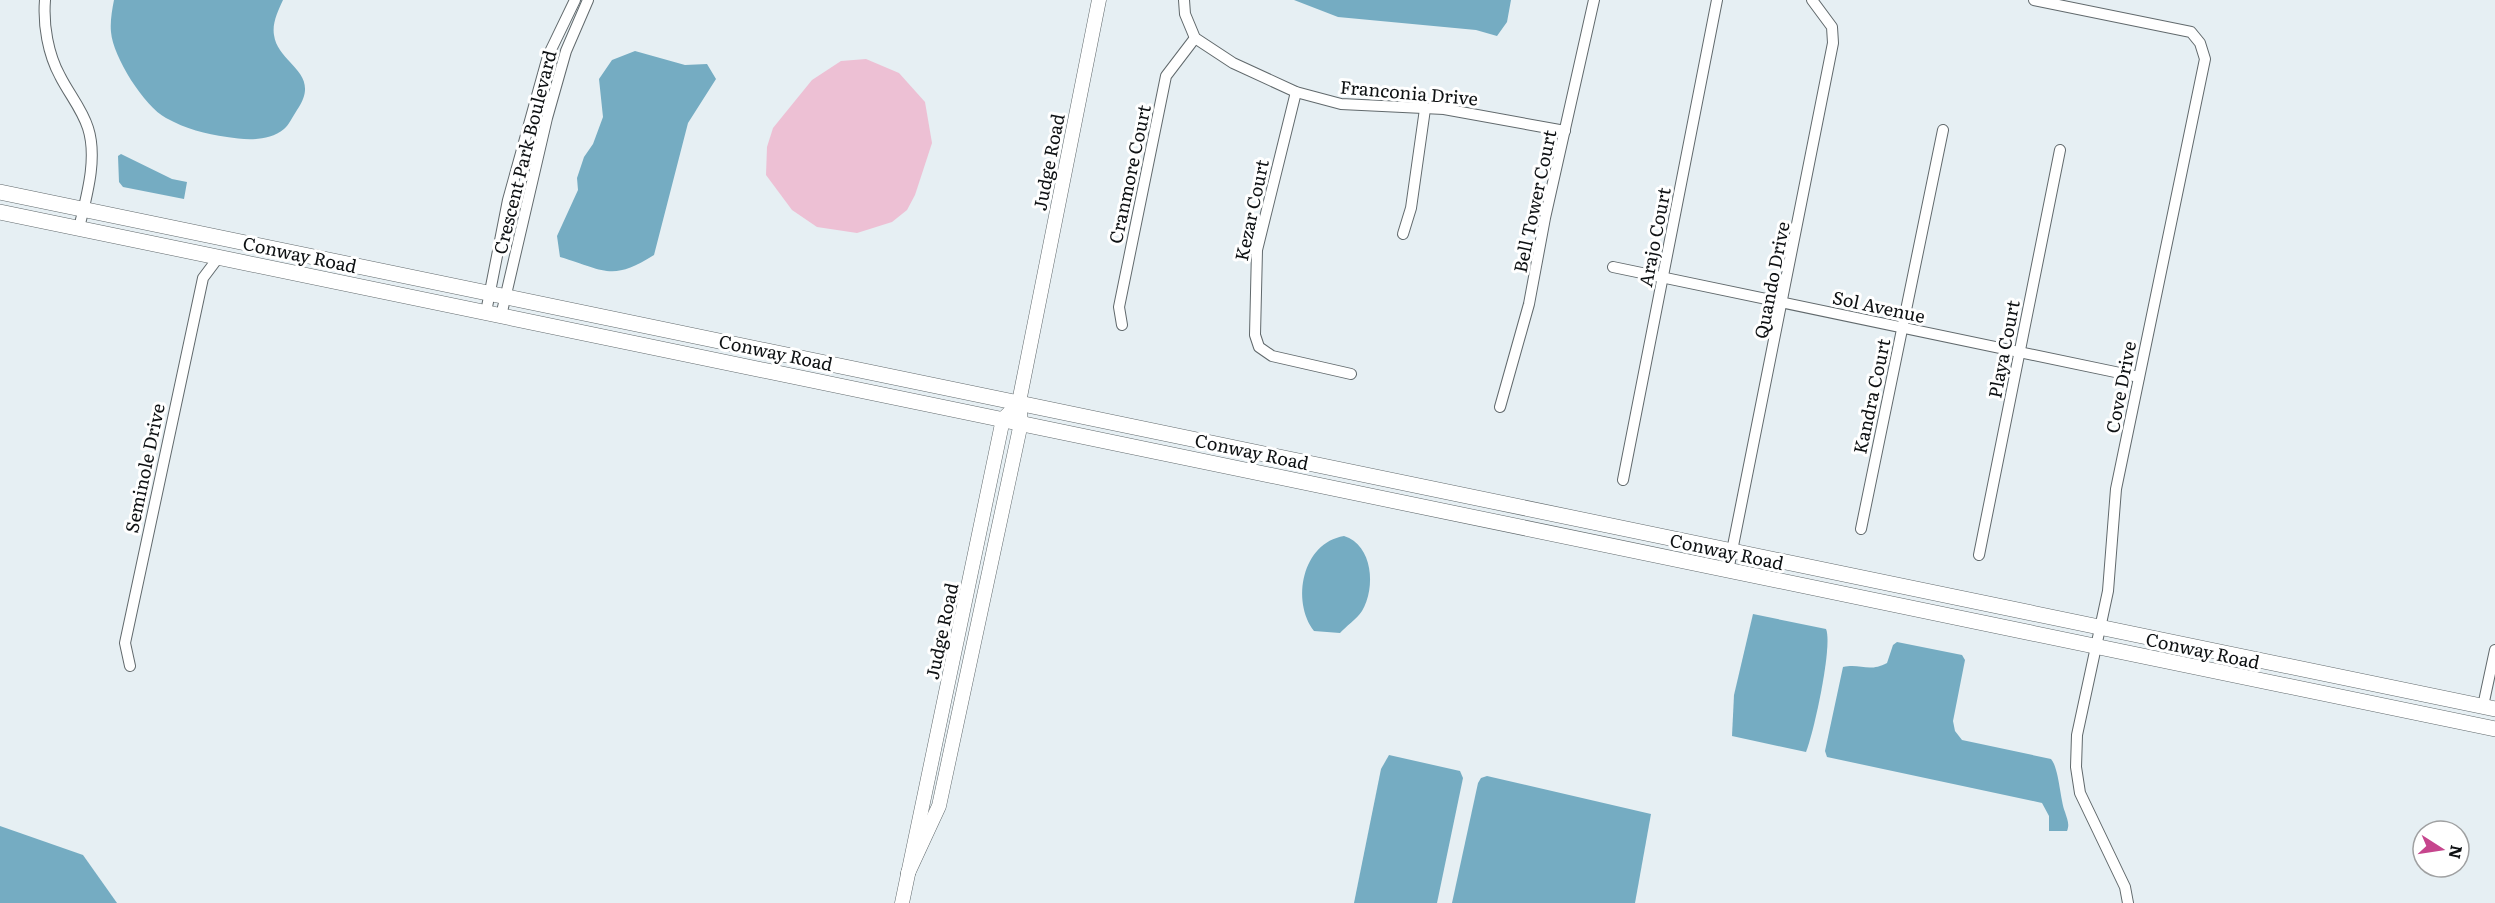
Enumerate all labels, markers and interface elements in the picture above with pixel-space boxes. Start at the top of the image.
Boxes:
street label: Crescent Park Boulevard [486,47,562,257]
street label: Franconia Drive [1339,73,1479,111]
street label: Cranmore Court [1101,101,1157,246]
street label: Judge Road [1025,111,1071,213]
street label: Bell Tower Court [1506,126,1563,275]
street label: Kezar Court [1227,156,1275,263]
street label: Arajo Court [1631,184,1677,289]
street label: Quando Drive [1746,219,1796,341]
street label: Conway Road [241,229,359,279]
street label: Sol Avenue [1830,283,1928,329]
street label: Playa Court [1980,297,2026,400]
street label: Conway Road [717,327,835,377]
street label: Kandra Court [1846,335,1897,456]
street label: Cove Drive [2098,339,2142,435]
street label: Seminole Drive [117,401,171,535]
street label: Conway Road [1193,426,1311,476]
street label: Conway Road [1668,526,1786,576]
street label: Judge Road [918,580,964,682]
street label: Conway Road [2144,625,2262,675]
north arrow [2411,819,2471,879]
text: N [2444,843,2470,861]

